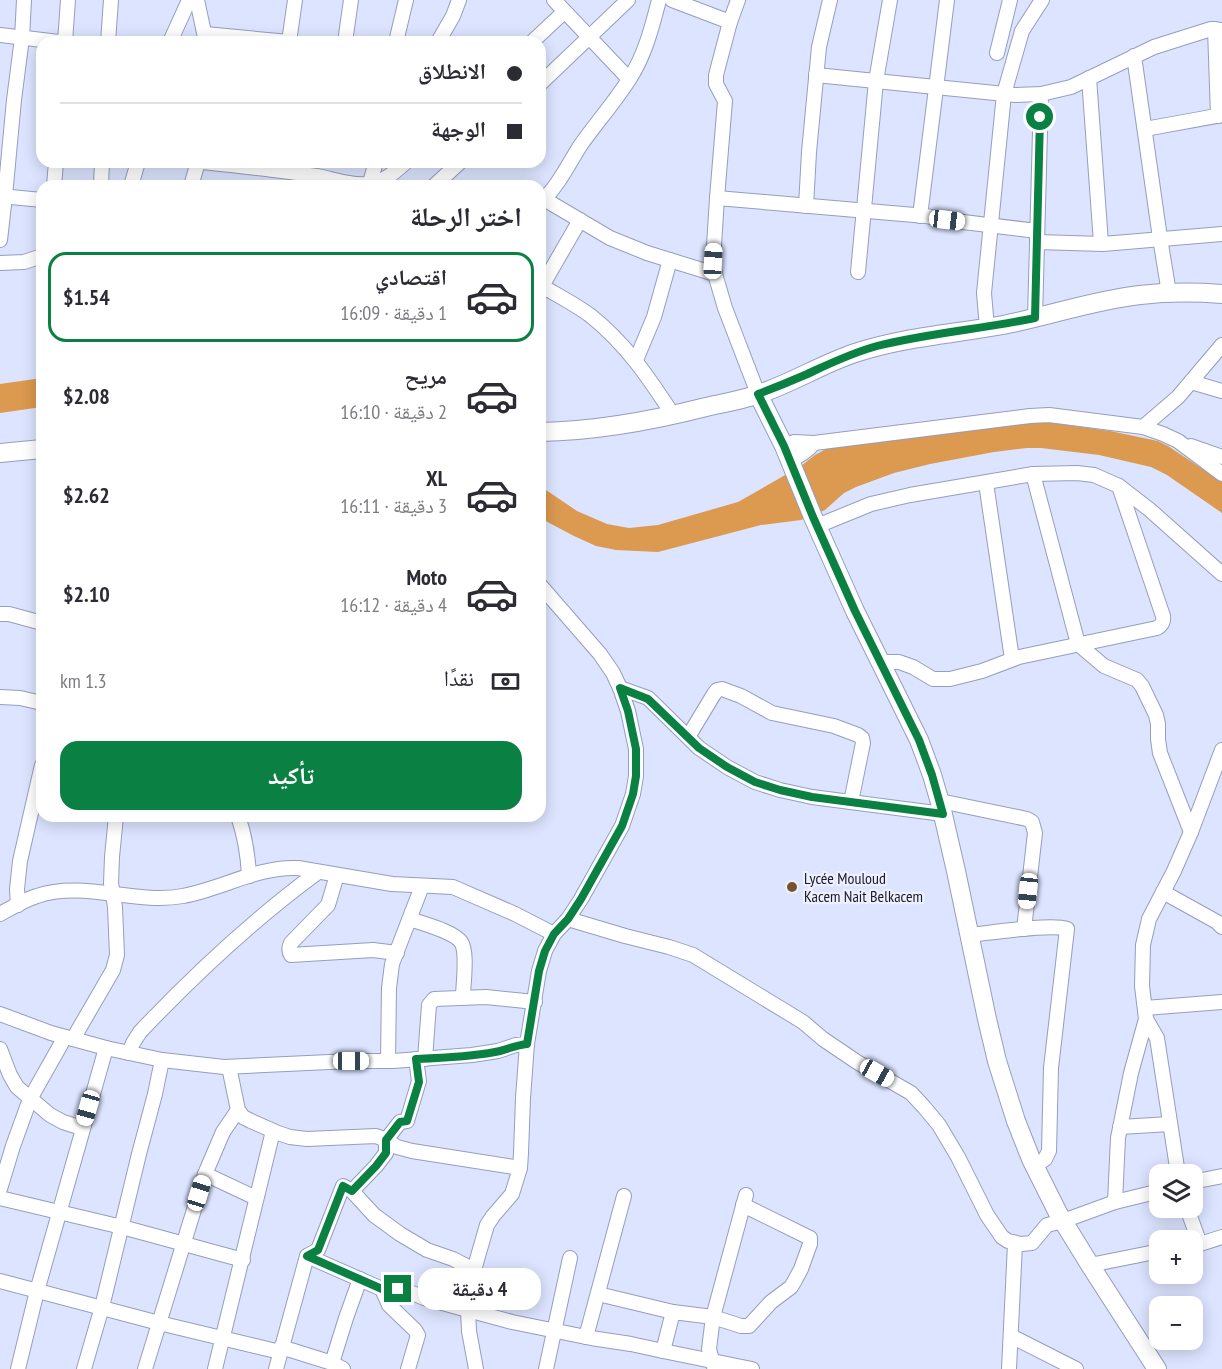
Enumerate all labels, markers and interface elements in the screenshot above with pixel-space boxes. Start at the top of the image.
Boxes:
text: الانطلاق [418,57,486,85]
route start [1026,103,1053,130]
text: الوجهة [431,115,486,143]
text: اختر الرحلة [410,199,522,233]
car [928,209,966,231]
car [703,243,723,279]
text: اقتصادي [375,263,447,291]
icon: car [465,270,519,324]
text: $1.54 [63,283,110,311]
text: 1 دقيقة · 16:09 [340,300,447,326]
text: مريح [404,362,447,390]
icon: car [465,369,519,423]
text: $2.08 [63,382,110,410]
text: 2 دقيقة · 16:10 [340,399,447,425]
text: XL [426,464,447,492]
icon: car [465,468,519,522]
text: $2.62 [63,481,110,509]
text: 3 دقيقة · 16:11 [340,493,447,519]
text: Moto [406,563,447,591]
icon: car [465,567,519,621]
text: $2.10 [63,580,110,608]
text: 4 دقيقة · 16:12 [340,592,447,618]
text: نقدًا [444,664,474,692]
icon: cash [489,665,522,698]
text: 1.3 km [60,668,107,694]
button: تأكيد [60,741,522,810]
place label: Lycée Mouloud Kacem Nait Belkacem [804,868,923,906]
car [1017,872,1039,910]
marker: Lycée Mouloud Kacem Nait Belkacem [785,880,799,894]
car [333,1052,369,1070]
car [857,1056,897,1090]
car [74,1088,102,1128]
map controls [1149,1164,1203,1350]
button: layers [1149,1164,1203,1218]
car [185,1173,213,1213]
button: + [1149,1230,1203,1284]
callout: 4 دقيقة [419,1268,542,1310]
route end [384,1275,411,1302]
text: 4 دقيقة [452,1276,507,1302]
button: − [1149,1296,1203,1350]

